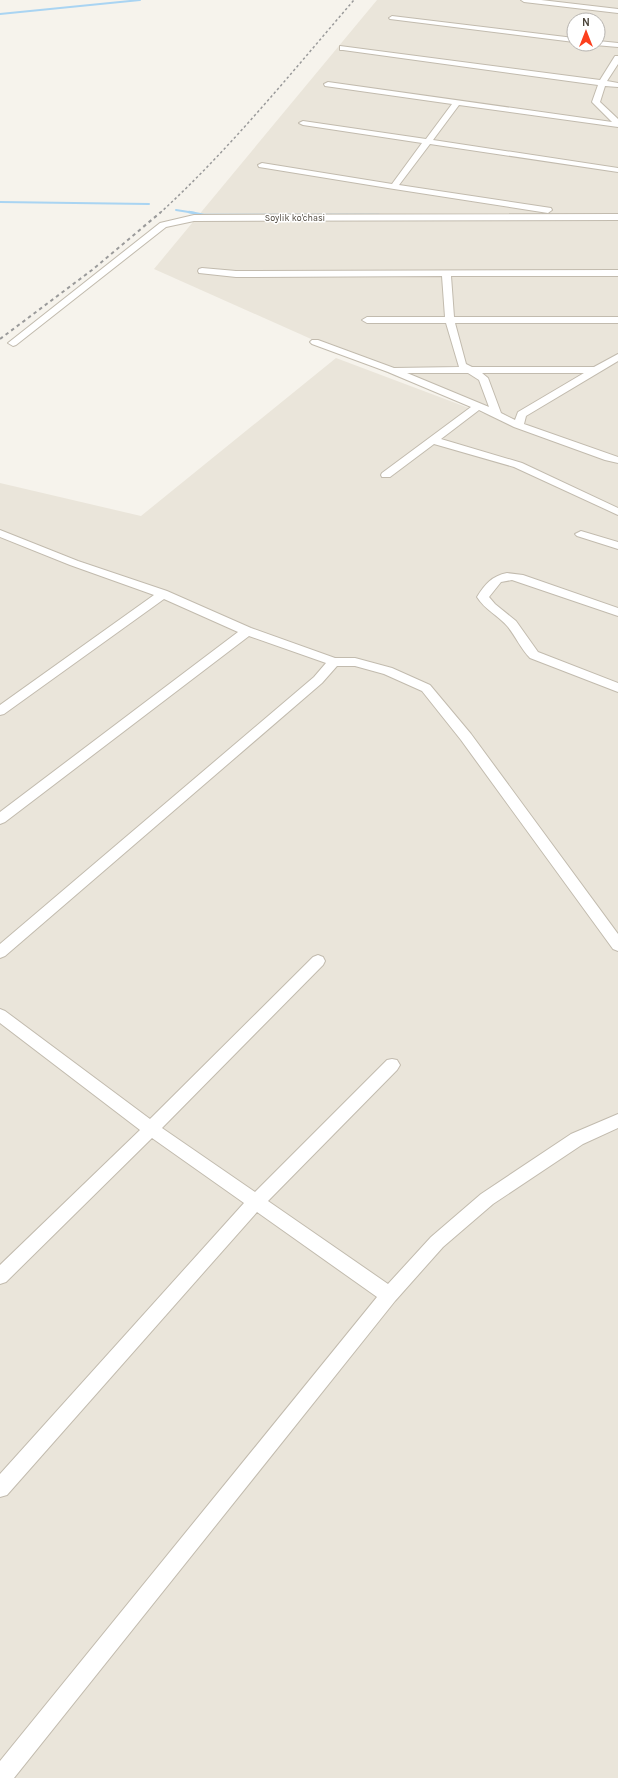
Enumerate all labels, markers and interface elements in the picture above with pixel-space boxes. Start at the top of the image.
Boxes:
north arrow [566,12,606,52]
text: N [582,16,590,29]
street label: Soylik ko'chasi [265,213,325,223]

